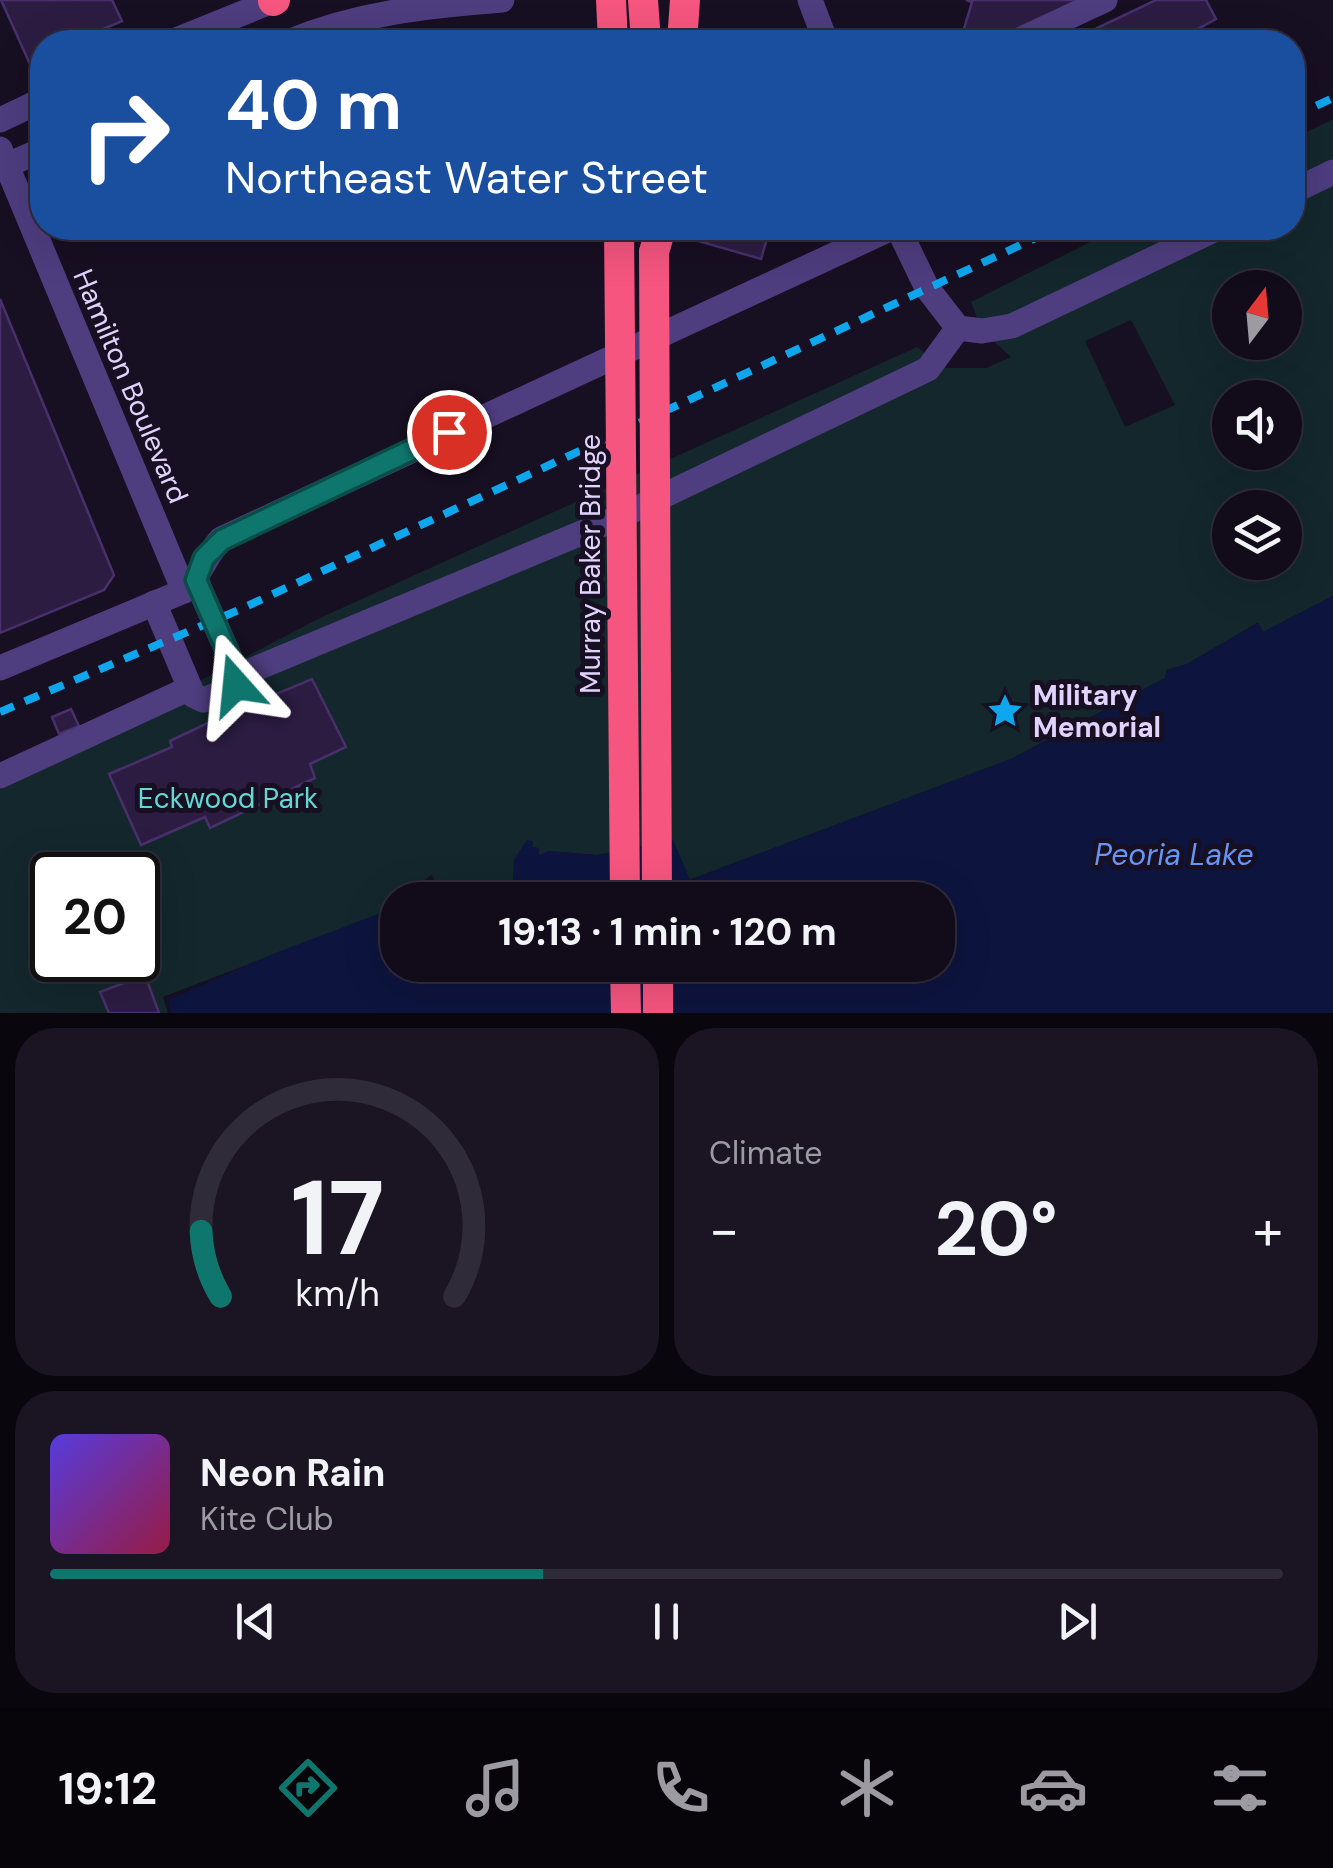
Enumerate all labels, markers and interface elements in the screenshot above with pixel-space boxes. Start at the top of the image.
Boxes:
text: 40 m [225,60,402,151]
icon: right [60,70,190,200]
text: Northeast Water Street [225,148,708,207]
street label: Hamilton Boulevard [65,264,197,509]
north arrow [1212,270,1302,360]
map controls [1212,270,1302,580]
button: sound [1212,380,1302,470]
pin [407,390,492,475]
icon: arrive [422,405,477,460]
street label: Murray Baker Bridge [572,434,609,694]
button: layers [1212,490,1302,580]
position arrow [184,633,288,737]
place label: Military Memorial [1033,677,1161,746]
place icon: Military Memorial [986,692,1024,730]
park label: Eckwood Park [138,780,318,817]
water label: Peoria Lake [1094,835,1254,874]
speed limit sign: 20 [30,852,160,982]
text: 19:13 · 1 min · 120 m [498,907,837,957]
text: Climate [709,1132,823,1174]
text: 17 [290,1151,384,1286]
text: 20° [935,1181,1058,1278]
text: − [709,1194,739,1266]
text: + [1253,1194,1283,1266]
text: km/h [295,1271,379,1317]
text: Neon Rain [200,1448,385,1498]
text: Kite Club [200,1498,334,1540]
icon: previous [228,1594,283,1649]
icon: pause [639,1594,694,1649]
icon: next [1050,1594,1105,1649]
icon: directions [273,1753,343,1823]
icon: music [460,1753,530,1823]
icon: phone [646,1753,716,1823]
icon: climate [832,1753,902,1823]
icon: car [1018,1753,1088,1823]
icon: filters [1205,1753,1275,1823]
text: 19:12 [58,1759,157,1818]

